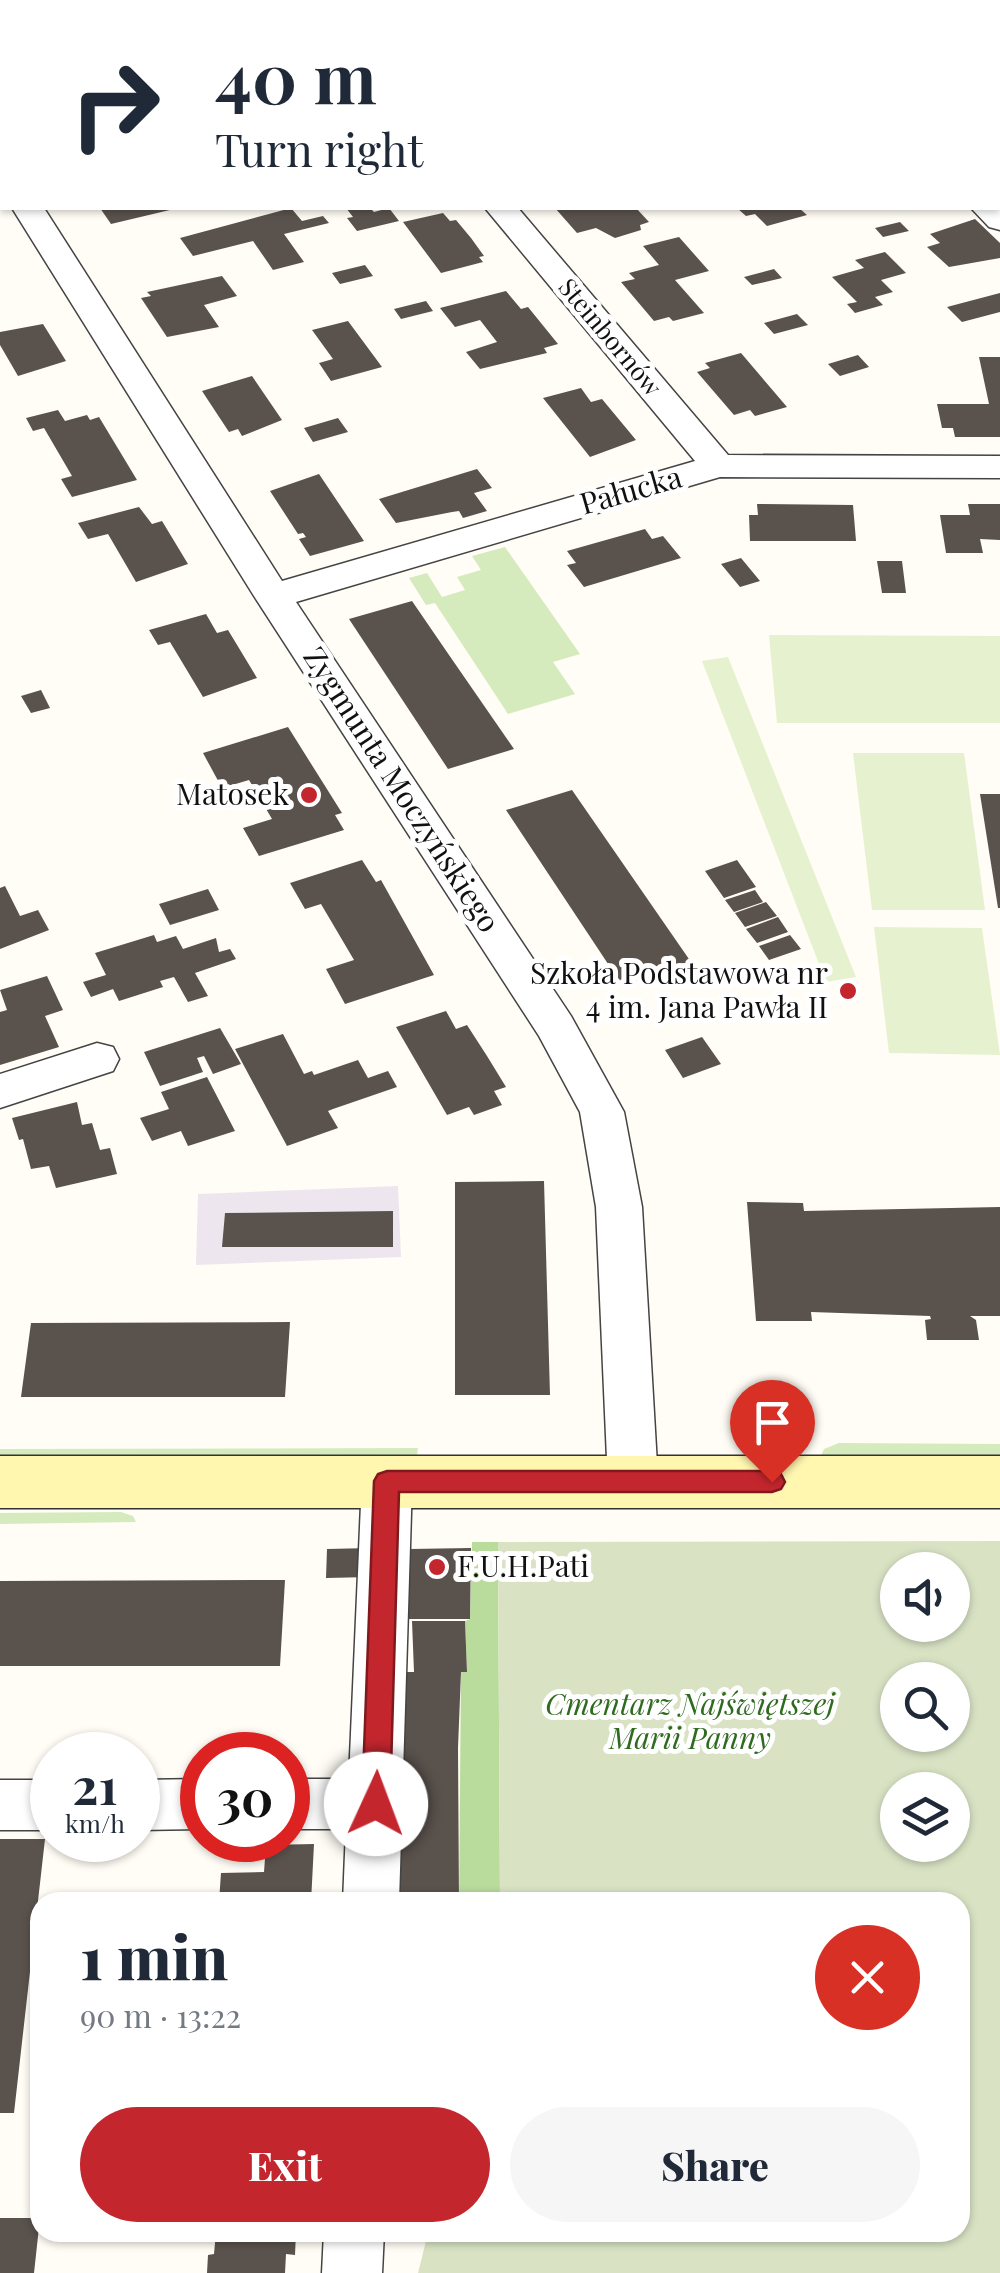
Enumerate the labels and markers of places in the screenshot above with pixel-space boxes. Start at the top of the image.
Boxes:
place label: Matosek [176,773,289,813]
marker: Matosek [298,784,320,806]
place label: Szkoła Podstawowa nr 4 im. Jana Pawła II [530,952,828,1026]
marker: Szkoła Podstawowa nr 4 im. Jana Pawła II [837,980,859,1002]
pin [730,1380,815,1483]
place label: F.U.H.Pati [457,1545,589,1585]
marker: F.U.H.Pati [426,1556,448,1578]

